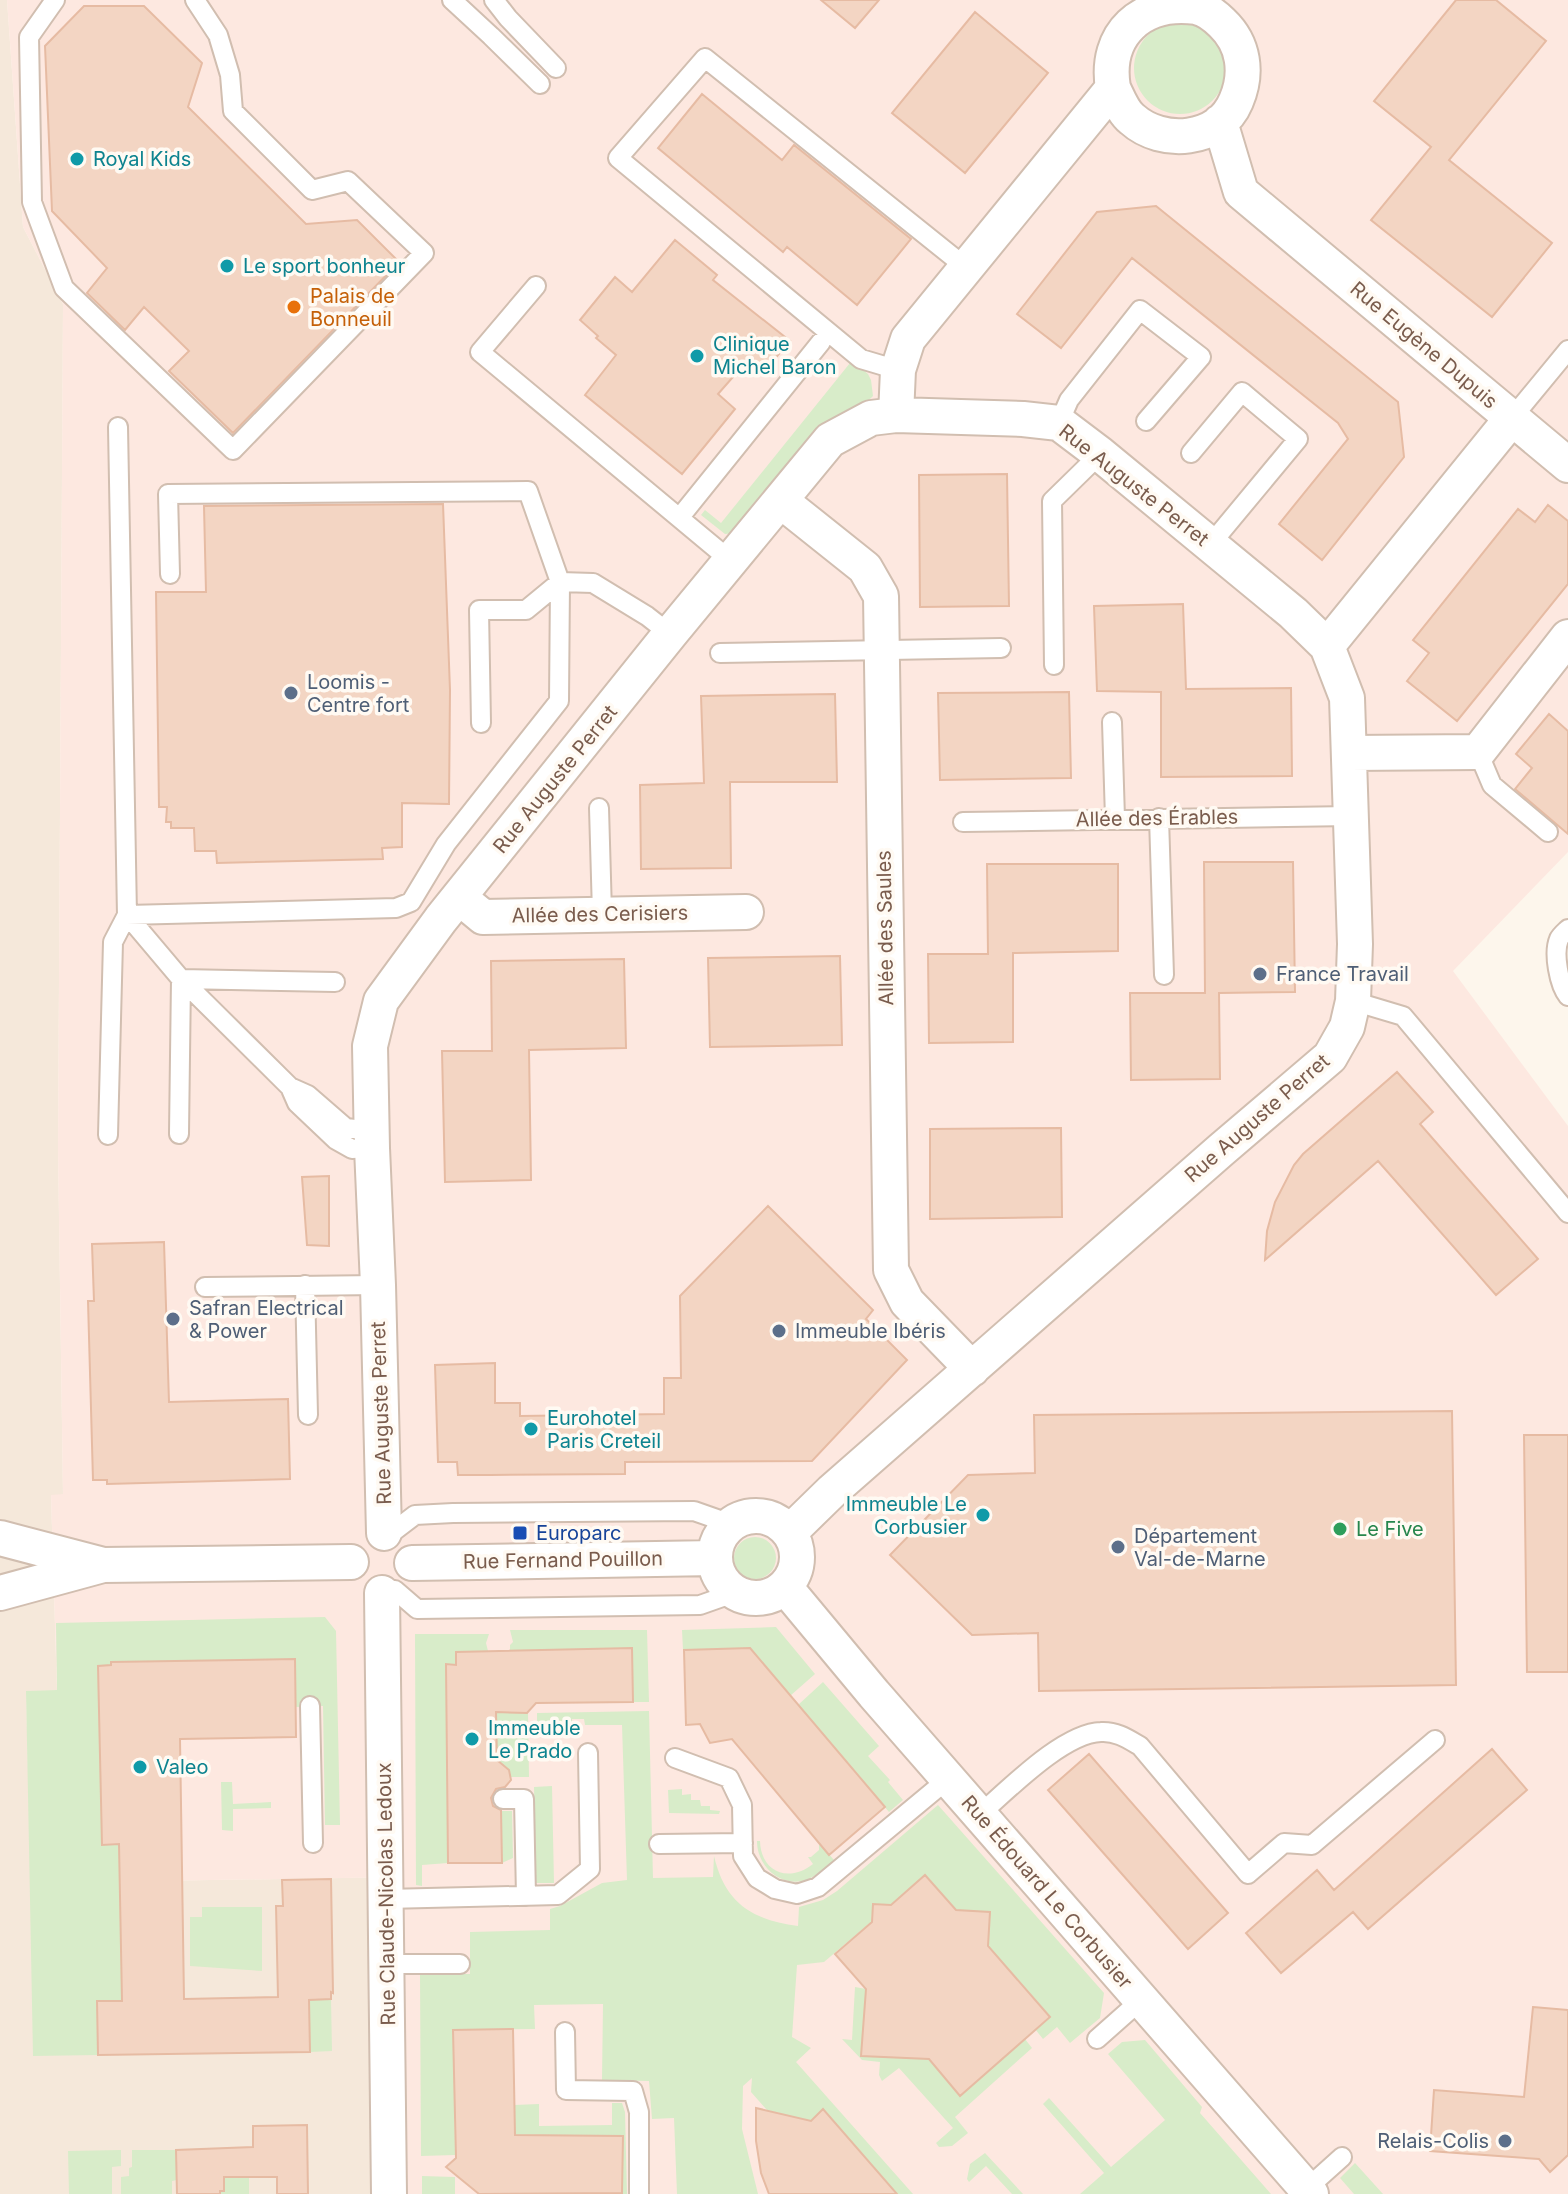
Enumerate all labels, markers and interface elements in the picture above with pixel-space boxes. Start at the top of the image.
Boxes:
place label: Royal Kids [93,147,191,171]
marker: Royal Kids [68,150,86,168]
place label: Le sport bonheur [243,254,406,278]
marker: Le sport bonheur [218,257,236,275]
street label: Rue Eugène Dupuis [1346,276,1502,414]
place label: Palais de Bonneuil [310,284,395,331]
marker: Palais de Bonneuil [285,298,303,316]
place label: Clinique Michel Baron [713,332,837,379]
marker: Clinique Michel Baron [688,347,706,365]
street label: Rue Auguste Perret [1054,419,1214,551]
place label: Loomis - Centre fort [307,670,410,717]
marker: Loomis - Centre fort [282,684,300,702]
street label: Rue Auguste Perret [488,700,622,858]
street label: Allée des Érables [1075,804,1239,831]
street label: Allée des Saules [872,850,898,1006]
street label: Allée des Cerisiers [511,900,689,928]
place label: France Travail [1276,962,1409,986]
marker: France Travail [1251,965,1269,983]
street label: Rue Auguste Perret [1180,1048,1334,1187]
place label: Safran Electrical & Power [189,1296,344,1343]
marker: Safran Electrical & Power [164,1310,182,1328]
place label: Immeuble Ibéris [795,1319,946,1343]
street label: Rue Auguste Perret [366,1320,396,1505]
marker: Immeuble Ibéris [770,1322,788,1340]
place label: Eurohotel Paris Creteil [547,1406,661,1453]
marker: Eurohotel Paris Creteil [522,1420,540,1438]
place label: Immeuble Le Corbusier [846,1492,967,1539]
marker: Immeuble Le Corbusier [974,1506,992,1524]
place label: Le Five [1356,1517,1424,1541]
marker: Le Five [1331,1520,1349,1538]
place label: Europarc [536,1521,621,1545]
marker: Europarc [511,1524,529,1542]
place label: Département Val-de-Marne [1134,1524,1266,1571]
marker: Département Val-de-Marne [1109,1538,1127,1556]
street label: Rue Fernand Pouillon [463,1546,663,1574]
place label: Immeuble Le Prado [488,1716,581,1763]
marker: Immeuble Le Prado [463,1730,481,1748]
place label: Valeo [156,1755,209,1779]
marker: Valeo [131,1758,149,1776]
street label: Rue Claude-Nicolas Ledoux [372,1762,400,2026]
street label: Rue Édouard Le Corbusier [957,1790,1138,1994]
place label: Relais-Colis [1377,2129,1489,2153]
marker: Relais-Colis [1496,2132,1514,2150]

